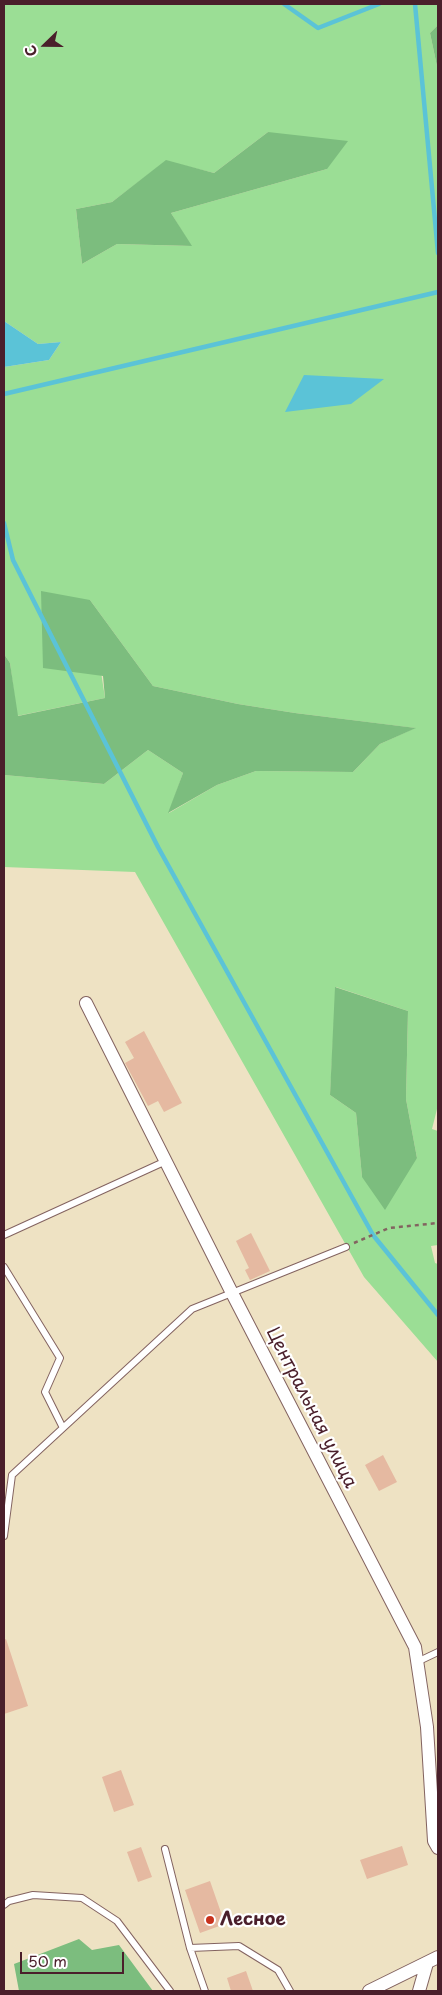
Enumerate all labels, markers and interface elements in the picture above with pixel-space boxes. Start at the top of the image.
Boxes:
north arrow [20,20,70,70]
text: С [19,42,42,60]
street label: Центральная улица [261,1324,361,1492]
place label: Лесное [220,1909,286,1931]
marker: Лесное [204,1914,216,1926]
scale bar [22,1942,126,1974]
text: 50 m [28,1949,67,1972]

